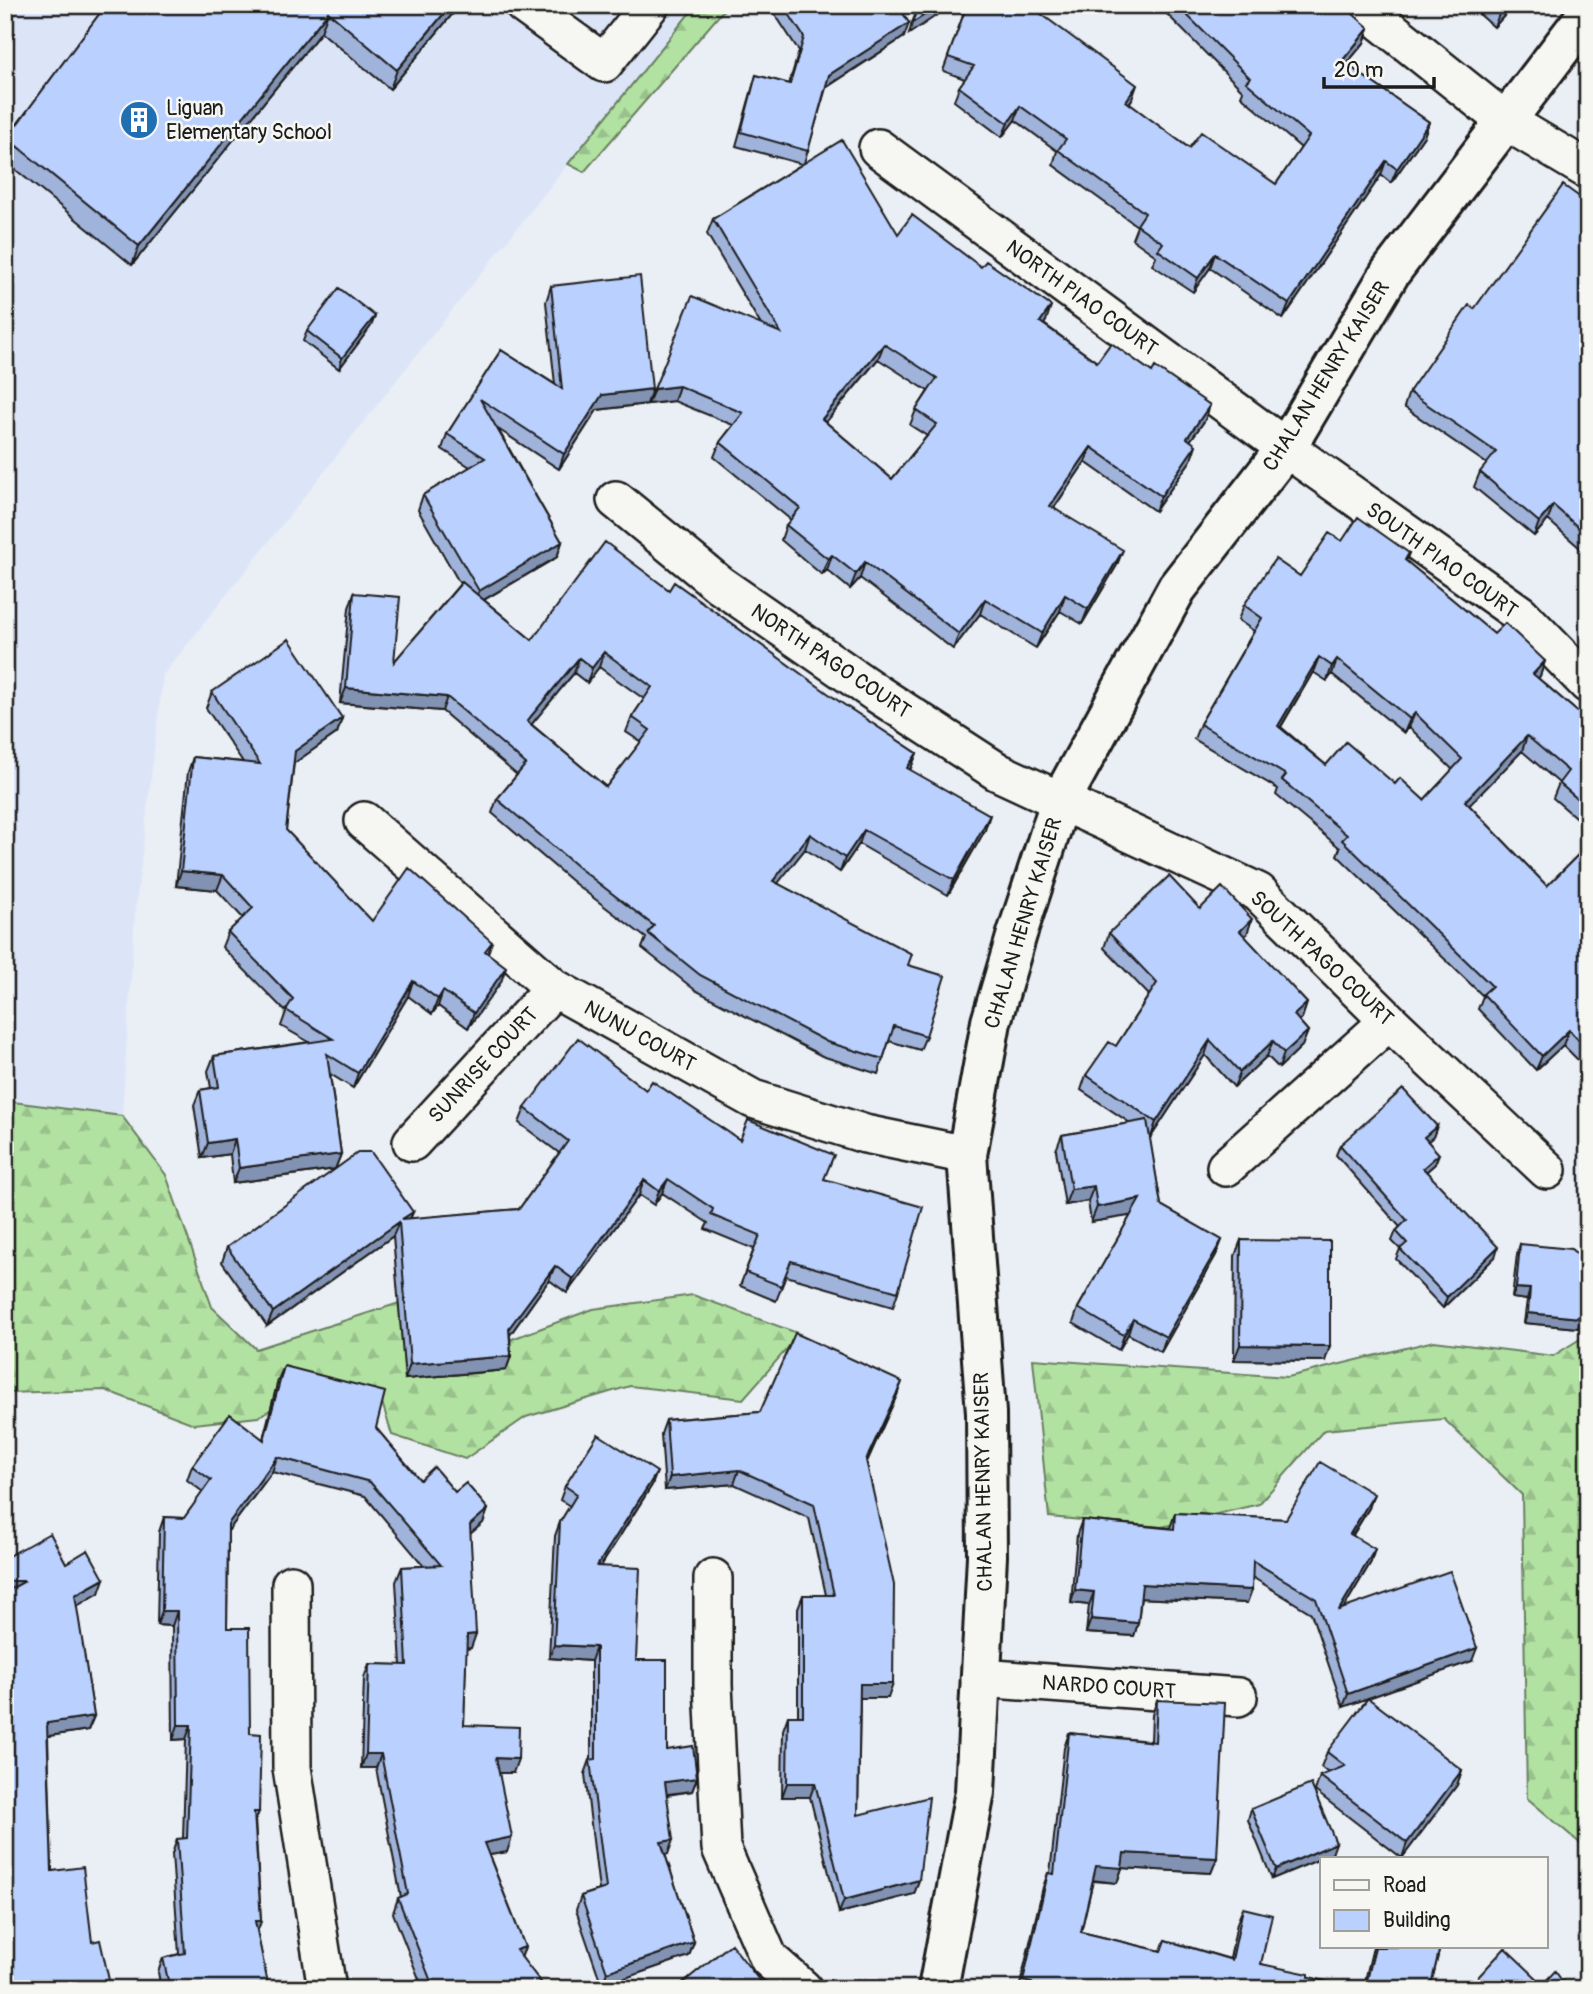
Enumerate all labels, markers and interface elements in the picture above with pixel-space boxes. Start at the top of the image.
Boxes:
scale bar [1324,46,1434,90]
text: 20 m [1334,57,1383,84]
place label: Liguan Elementary School [166,95,332,146]
building icon: Liguan Elementary School [118,99,160,141]
street label: NORTH PIAO COURT [1000,234,1163,363]
street label: CHALAN HENRY KAISER [1257,276,1396,476]
street label: SOUTH PIAO COURT [1360,496,1523,625]
street label: NORTH PAGO COURT [746,598,916,725]
street label: CHALAN HENRY KAISER [978,814,1068,1032]
street label: SOUTH PAGO COURT [1244,885,1399,1032]
street label: NUNU COURT [579,995,701,1078]
street label: SUNRISE COURT [423,1001,544,1129]
street label: CHALAN HENRY KAISER [968,1372,999,1592]
street label: NARDO COURT [1041,1669,1177,1706]
legend [1320,1857,1548,1948]
text: Road [1383,1872,1427,1899]
text: Building [1383,1907,1450,1934]

